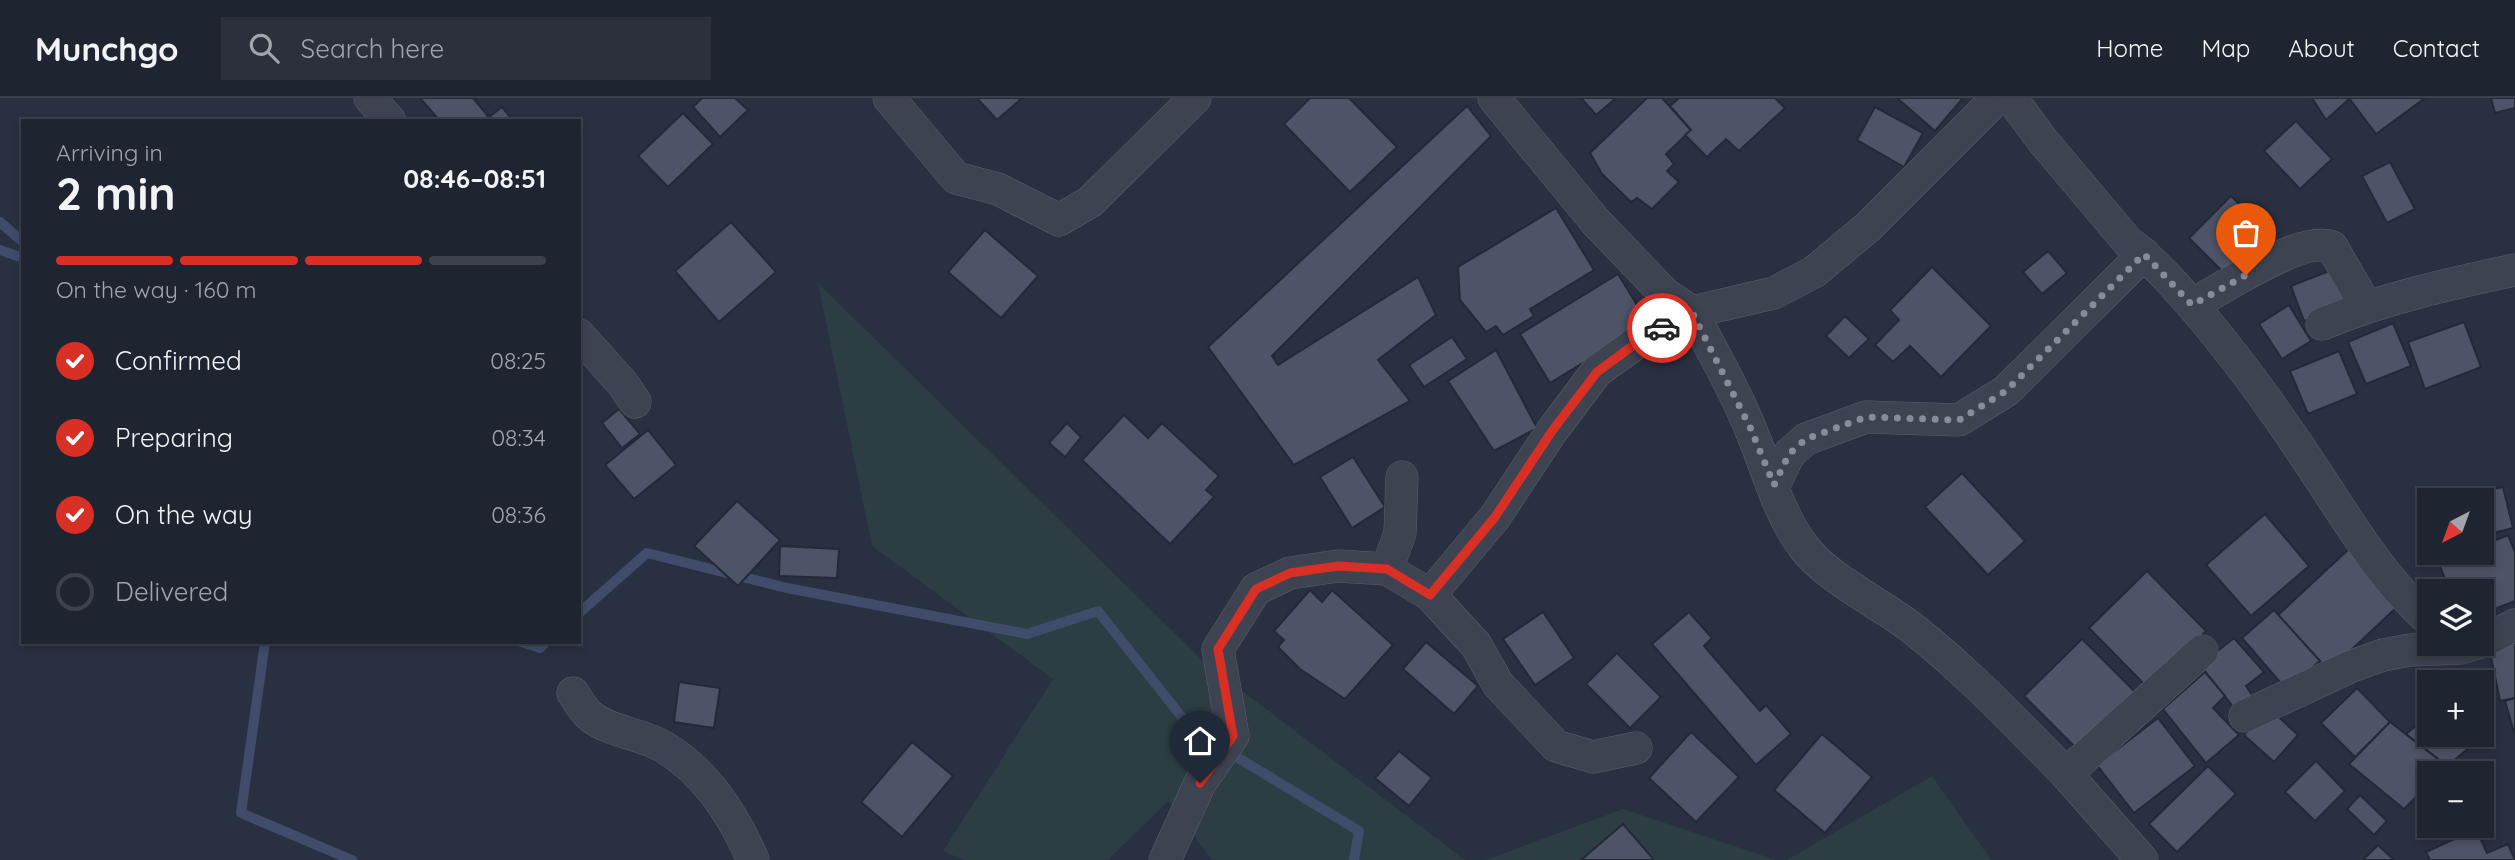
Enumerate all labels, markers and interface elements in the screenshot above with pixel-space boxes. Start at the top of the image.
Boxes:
search box [221,17,711,80]
text: Munchgo [35,28,179,69]
icon: search [245,29,283,67]
text: Search here [301,32,444,65]
text: Home [2096,33,2163,63]
text: Map [2201,33,2250,63]
text: About [2288,33,2355,63]
text: Contact [2393,33,2480,63]
text: Arriving in [56,138,163,167]
text: 08:46–08:51 [403,162,546,195]
text: 2 min [56,164,176,222]
pin [2216,203,2276,275]
icon: bag [2227,214,2265,252]
text: On the way · 160 m [56,275,257,304]
courier [1627,293,1697,363]
icon: car [1643,309,1681,347]
icon: check [56,342,94,380]
text: Confirmed [115,344,242,377]
text: 08:25 [490,346,546,375]
icon: check [56,419,94,457]
text: Preparing [115,421,233,454]
text: 08:34 [491,423,546,452]
north arrow [2417,488,2494,565]
map controls [2417,488,2494,838]
icon: check [56,496,94,534]
text: On the way [115,498,253,531]
text: 08:36 [491,500,546,529]
text: Delivered [115,575,228,608]
button: layers [2417,579,2494,656]
button: + [2417,670,2494,747]
pin [1170,711,1230,783]
icon: home [1181,722,1219,760]
button: − [2417,761,2494,838]

